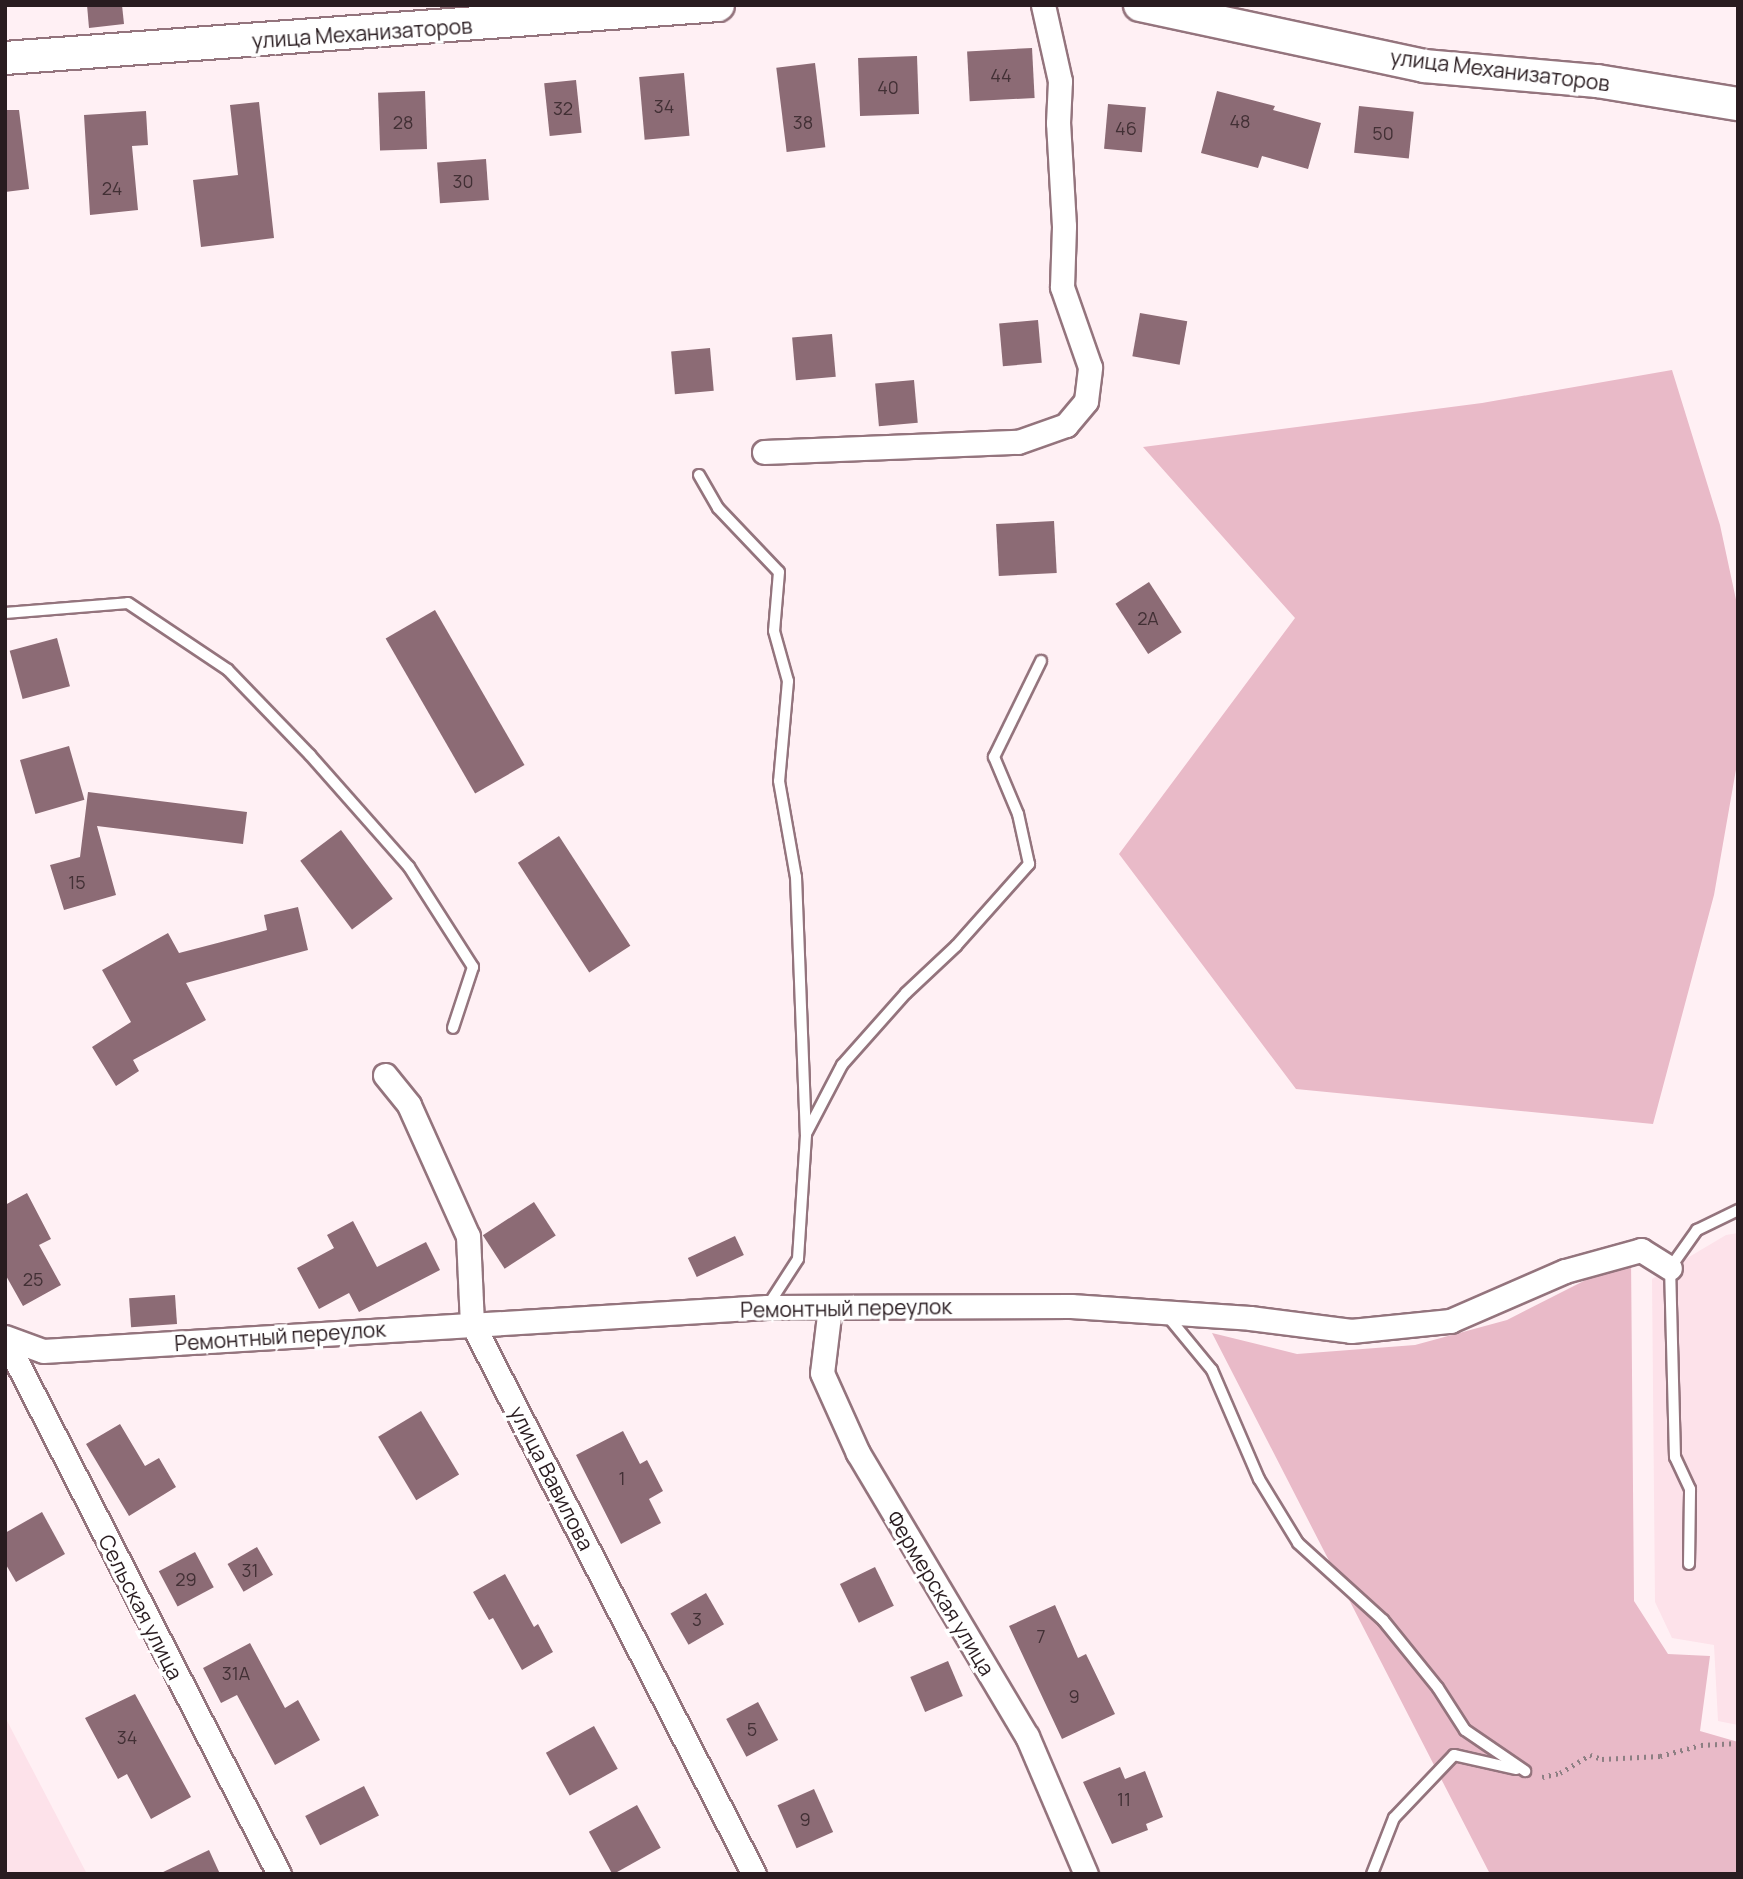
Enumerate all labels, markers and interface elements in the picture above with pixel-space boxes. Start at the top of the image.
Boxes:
street label: улица Механизаторов [251,13,473,53]
street label: улица Механизаторов [1389,44,1611,96]
house number: 44 [990,64,1012,86]
house number: 40 [877,76,899,98]
house number: 34 [654,95,674,117]
house number: 32 [553,97,573,119]
house number: 48 [1229,110,1251,132]
house number: 28 [393,111,413,133]
house number: 38 [793,111,813,133]
house number: 46 [1115,117,1137,139]
house number: 50 [1372,122,1394,144]
house number: 30 [453,170,473,192]
house number: 24 [102,177,122,199]
house number: 2А [1137,607,1159,629]
house number: 15 [68,871,86,893]
house number: 25 [23,1268,43,1290]
street label: Ремонтный переулок [740,1294,952,1322]
street label: Ремонтный переулок [174,1316,386,1356]
street label: улица Вавилова [505,1402,599,1554]
house number: 1 [618,1467,626,1489]
street label: Фермерская улица [882,1506,1000,1680]
street label: Сельская улица [94,1530,188,1684]
house number: 31 [242,1559,258,1581]
house number: 29 [175,1568,197,1590]
house number: 3 [692,1608,702,1630]
house number: 7 [1036,1625,1046,1647]
house number: 31А [222,1662,250,1684]
house number: 9 [1068,1685,1080,1707]
house number: 5 [747,1718,757,1740]
house number: 34 [117,1726,137,1748]
house number: 11 [1117,1788,1131,1810]
house number: 9 [799,1808,811,1830]

